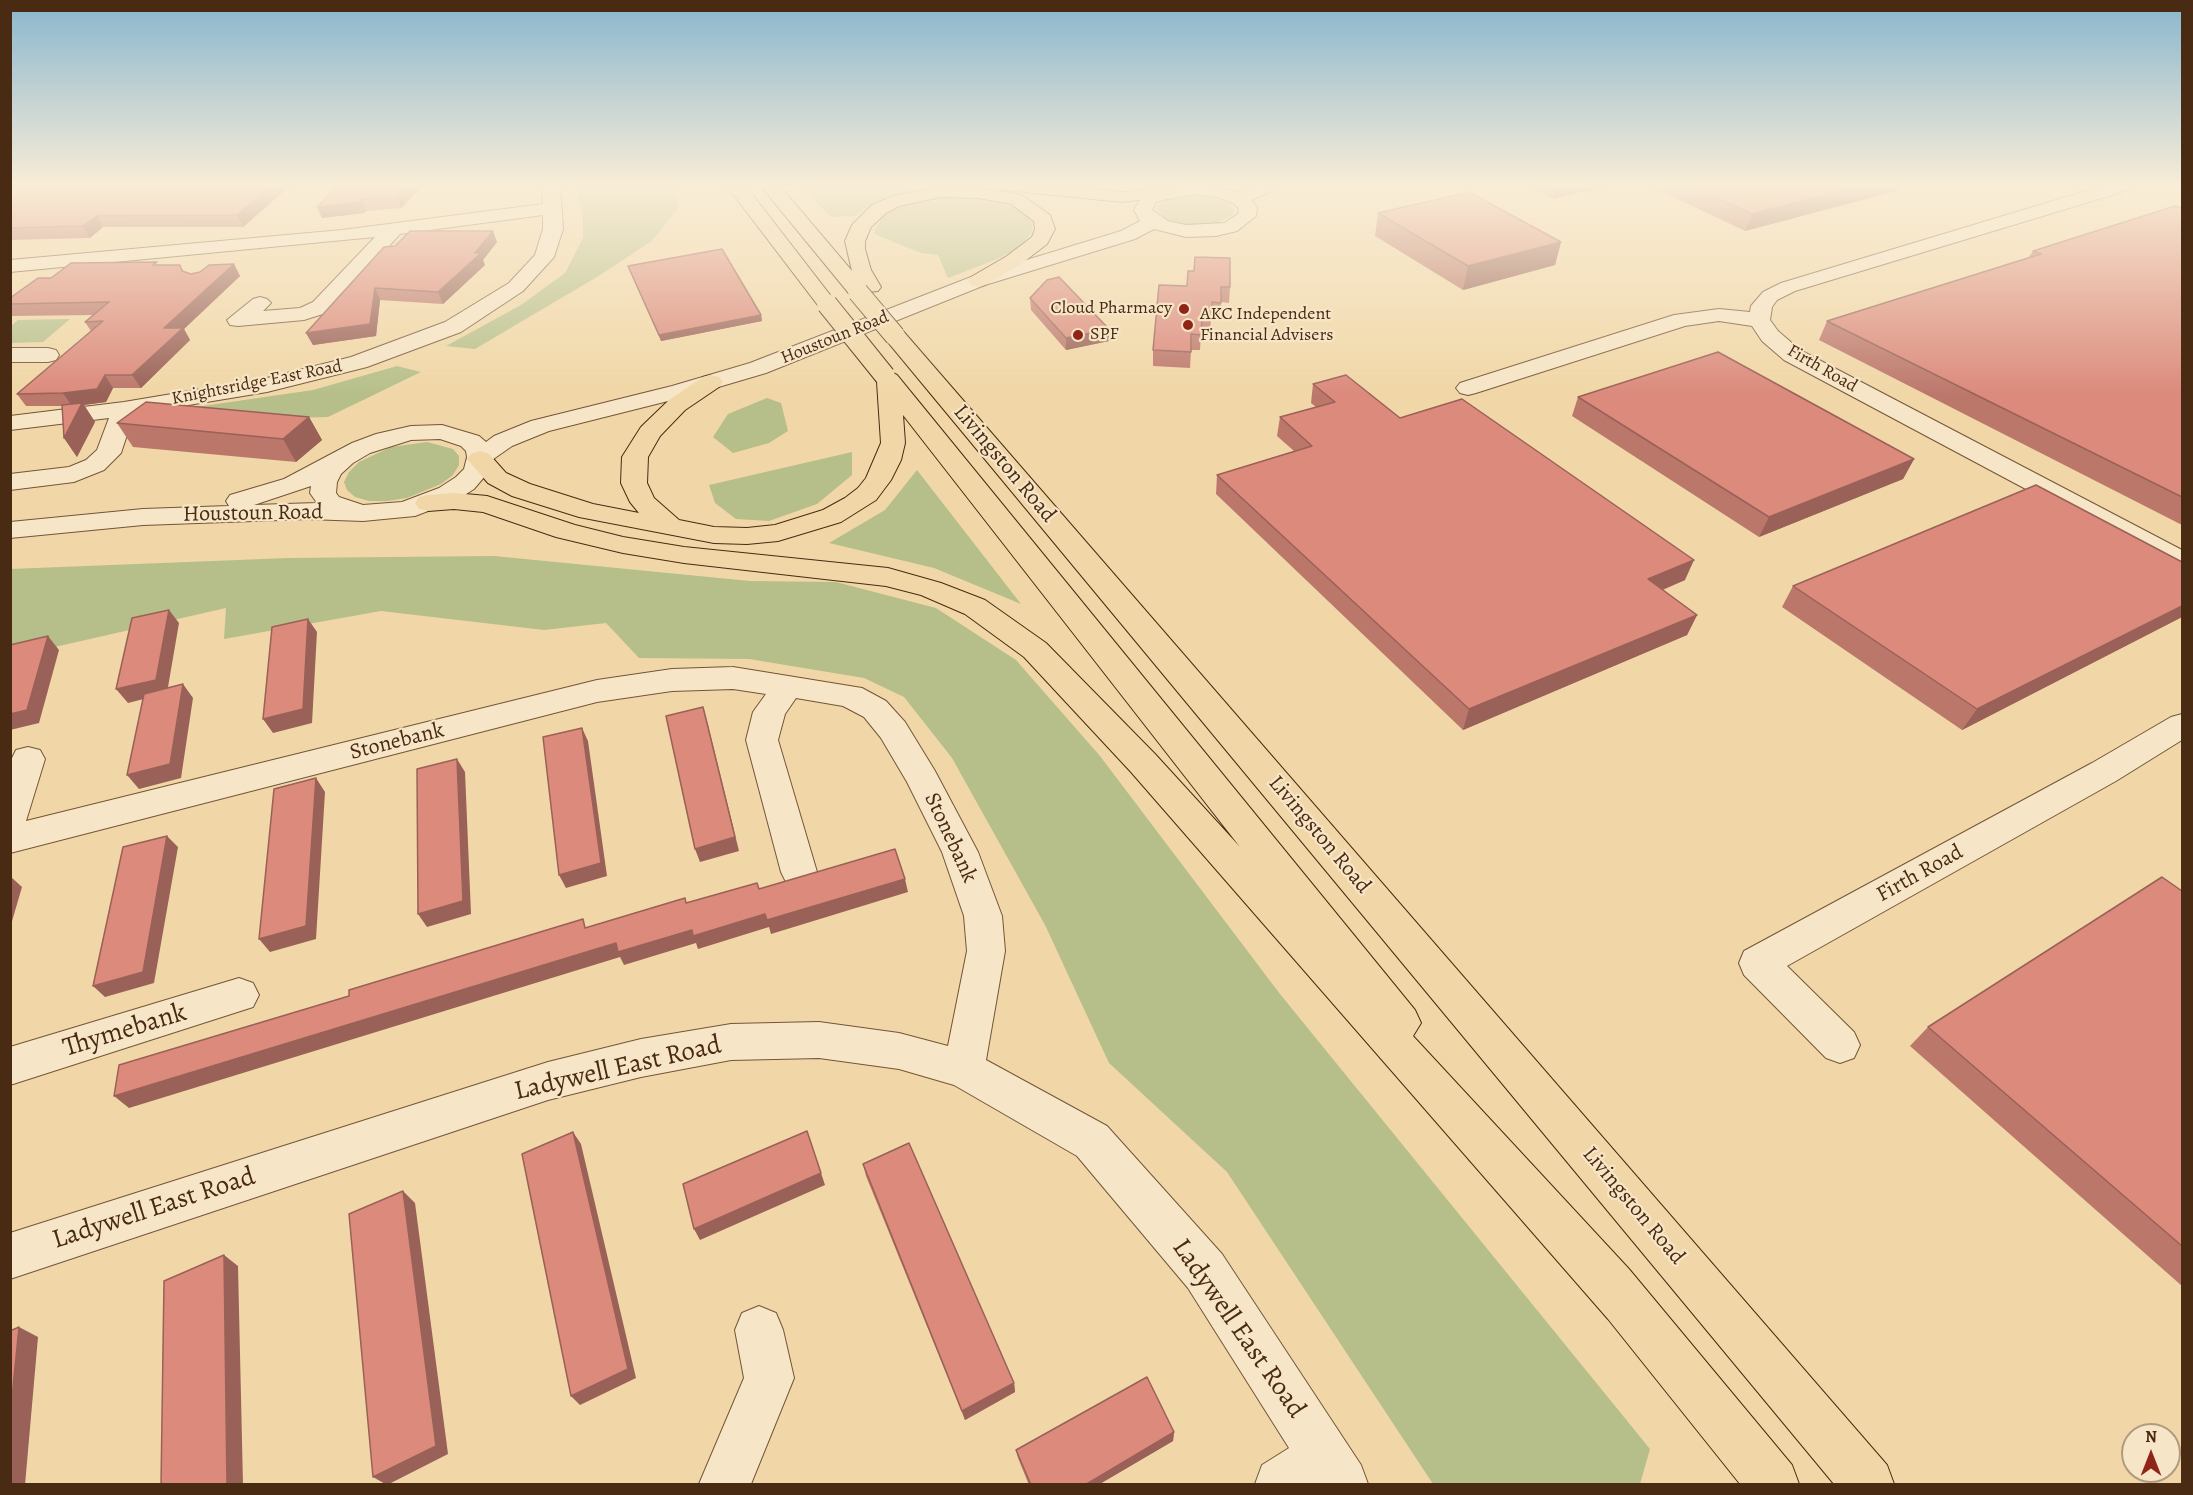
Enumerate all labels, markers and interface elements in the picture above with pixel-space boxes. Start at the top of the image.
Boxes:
place label: Cloud Pharmacy [1051,298,1172,320]
marker: Cloud Pharmacy [1177,302,1191,316]
place label: AKC Independent Financial Advisers [1200,304,1334,346]
street label: Houstoun Road [778,307,892,369]
marker: AKC Independent Financial Advisers [1181,318,1195,332]
place label: SPF [1090,324,1119,346]
marker: SPF [1071,328,1085,342]
street label: Firth Road [1783,340,1861,398]
street label: Knightsridge East Road [170,356,344,410]
street label: Livingston Road [947,400,1061,528]
street label: Houstoun Road [183,500,323,528]
street label: Stonebank [347,718,447,766]
street label: Livingston Road [1262,771,1376,899]
street label: Stonebank [918,789,982,887]
street label: Firth Road [1872,840,1968,908]
street label: Thymebank [59,997,191,1065]
street label: Ladywell East Road [511,1029,725,1109]
street label: Livingston Road [1576,1142,1690,1270]
street label: Ladywell East Road [48,1161,260,1257]
street label: Ladywell East Road [1164,1233,1312,1425]
north arrow [2121,1423,2181,1483]
text: N [2145,1426,2157,1448]

